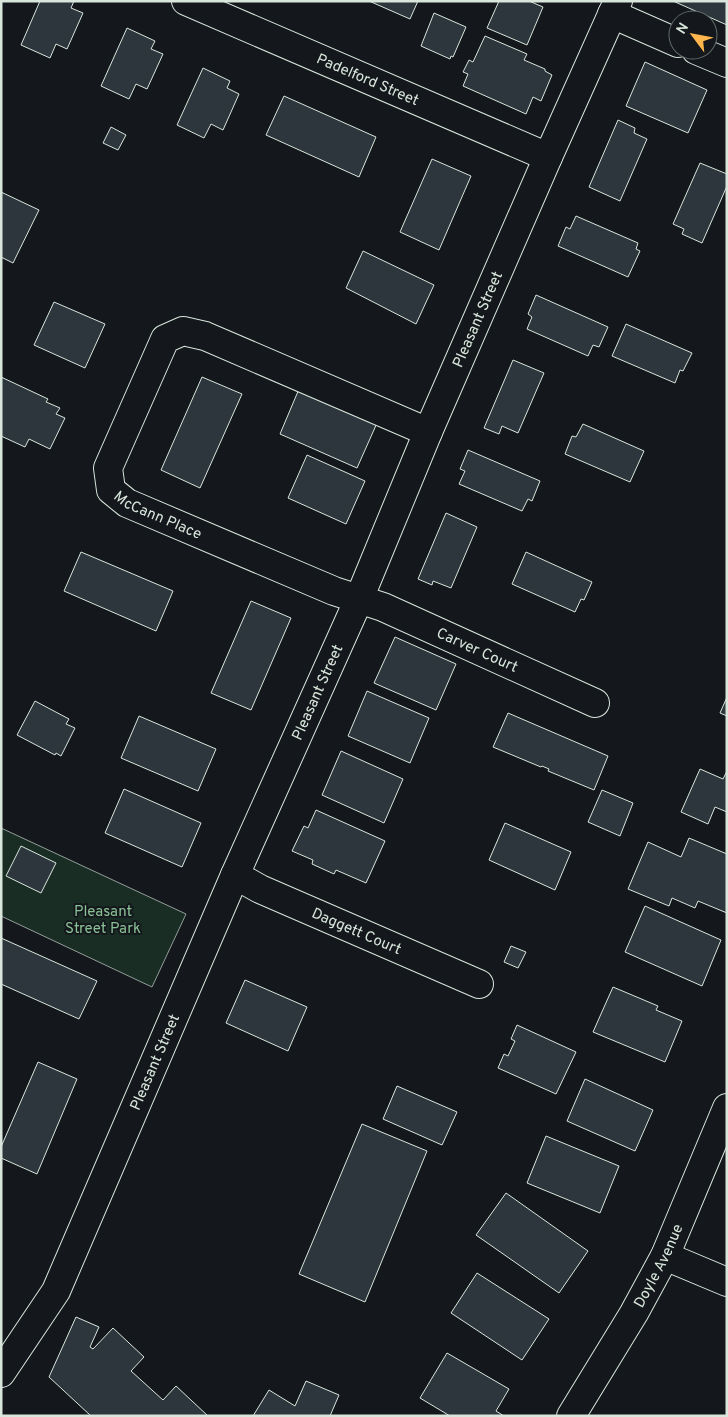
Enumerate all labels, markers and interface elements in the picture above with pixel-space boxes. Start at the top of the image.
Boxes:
north arrow [668,10,718,60]
text: N [673,20,693,38]
street label: Padelford Street [313,50,421,111]
street label: Pleasant Street [449,269,508,371]
street label: McCann Place [109,488,204,545]
street label: Carver Court [433,624,521,678]
street label: Pleasant Street [289,642,348,744]
park label: Pleasant Street Park [65,903,141,939]
street label: Daggett Court [308,905,404,960]
street label: Pleasant Street [127,1012,185,1114]
street label: Doyle Avenue [631,1221,688,1312]

